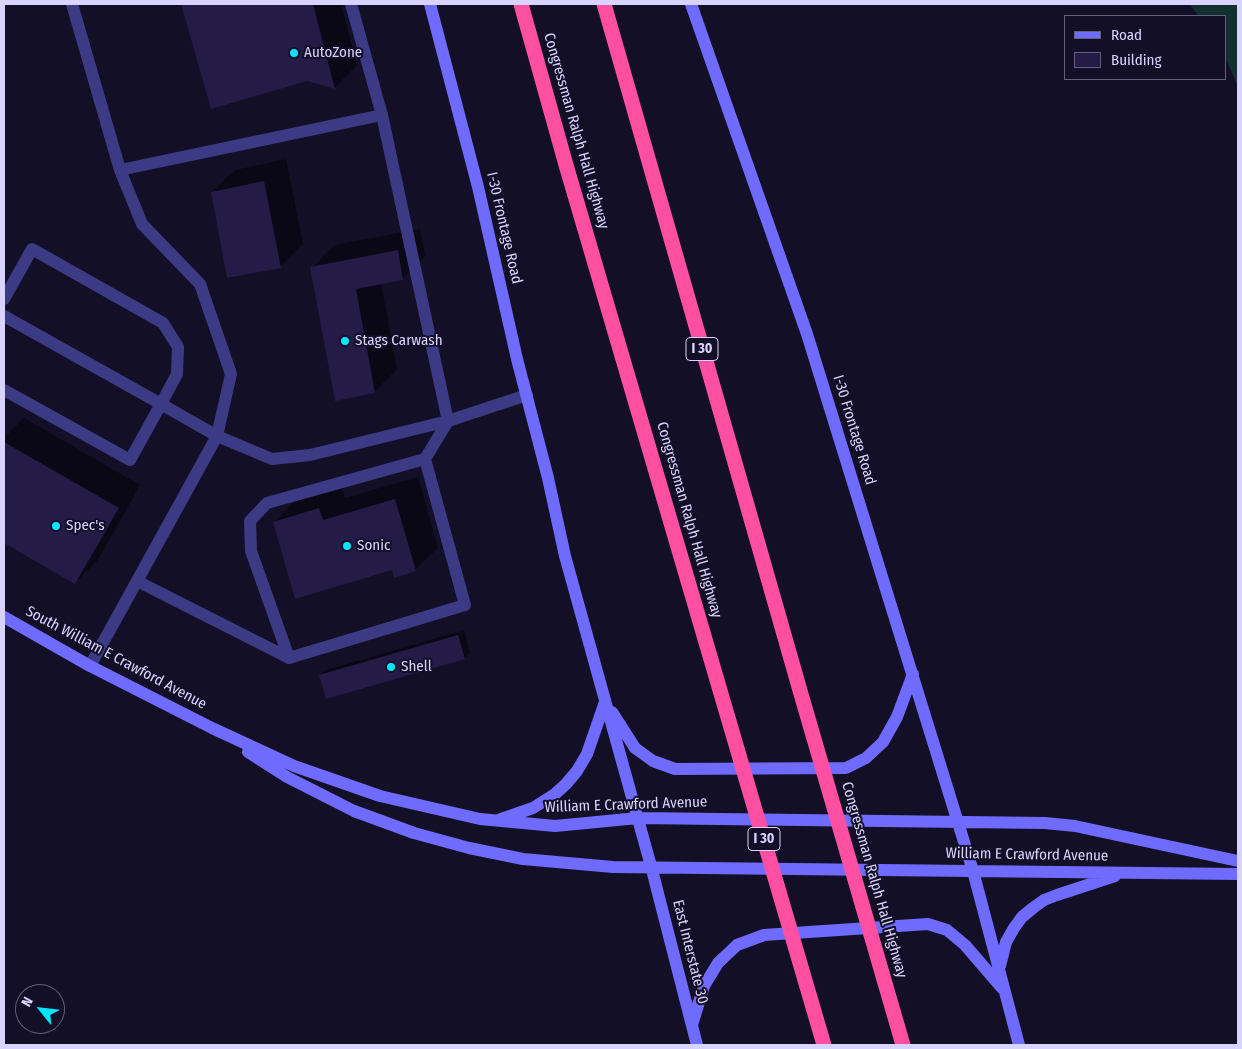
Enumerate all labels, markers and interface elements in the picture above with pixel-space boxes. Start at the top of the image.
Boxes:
legend [1064,15,1227,80]
text: Road [1111,26,1142,44]
street label: Congressman Ralph Hall Highway [539,31,613,231]
place label: AutoZone [304,44,362,62]
marker: AutoZone [288,47,300,59]
text: Building [1111,51,1162,69]
street label: I-30 Frontage Road [482,170,526,286]
place label: Stags Carwash [355,332,443,350]
marker: Stags Carwash [339,335,351,347]
road number: I 30 [686,338,718,360]
street label: I-30 Frontage Road [829,373,879,487]
street label: Congressman Ralph Hall Highway [652,420,726,620]
place label: Spec's [66,517,105,535]
marker: Spec's [50,520,62,532]
place label: Sonic [357,537,390,555]
marker: Sonic [341,540,353,552]
street label: South William E Crawford Avenue [22,603,210,713]
place label: Shell [401,658,432,676]
marker: Shell [385,661,397,673]
street label: Congressman Ralph Hall Highway [837,780,911,980]
street label: William E Crawford Avenue [544,793,708,817]
road number: I 30 [748,828,780,851]
street label: William E Crawford Avenue [945,845,1109,865]
street label: East Interstate 30 [668,898,712,1006]
north arrow [15,984,65,1034]
text: N [18,994,37,1010]

